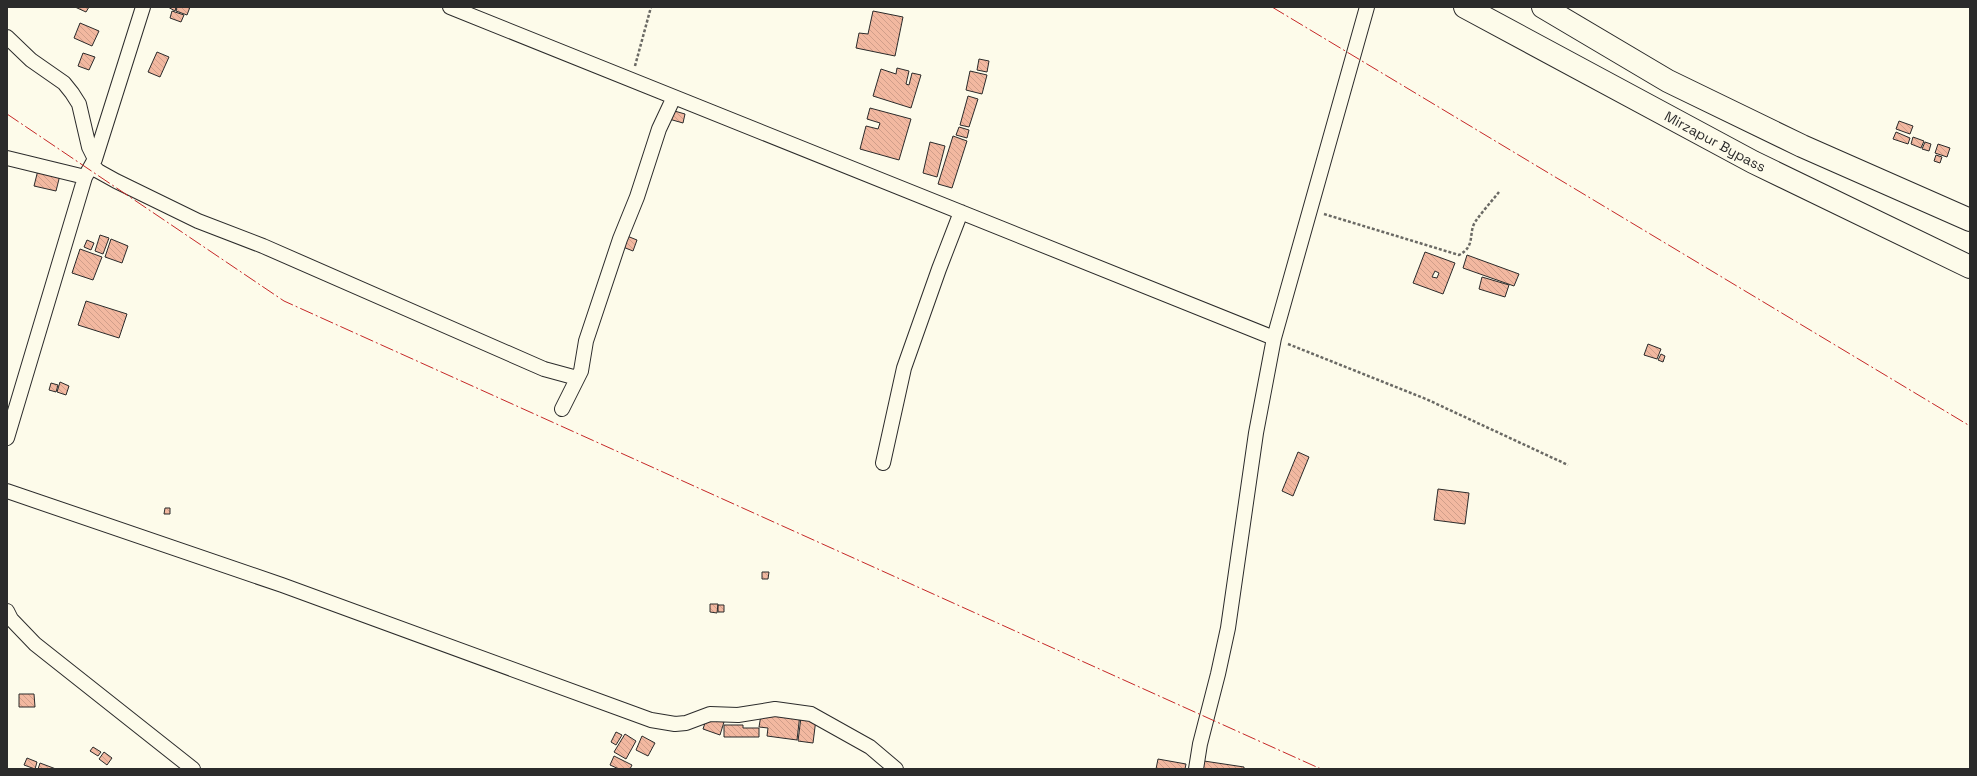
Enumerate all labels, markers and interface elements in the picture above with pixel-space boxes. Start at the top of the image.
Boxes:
street label: Mirzapur Bypass [1661,107,1769,176]

